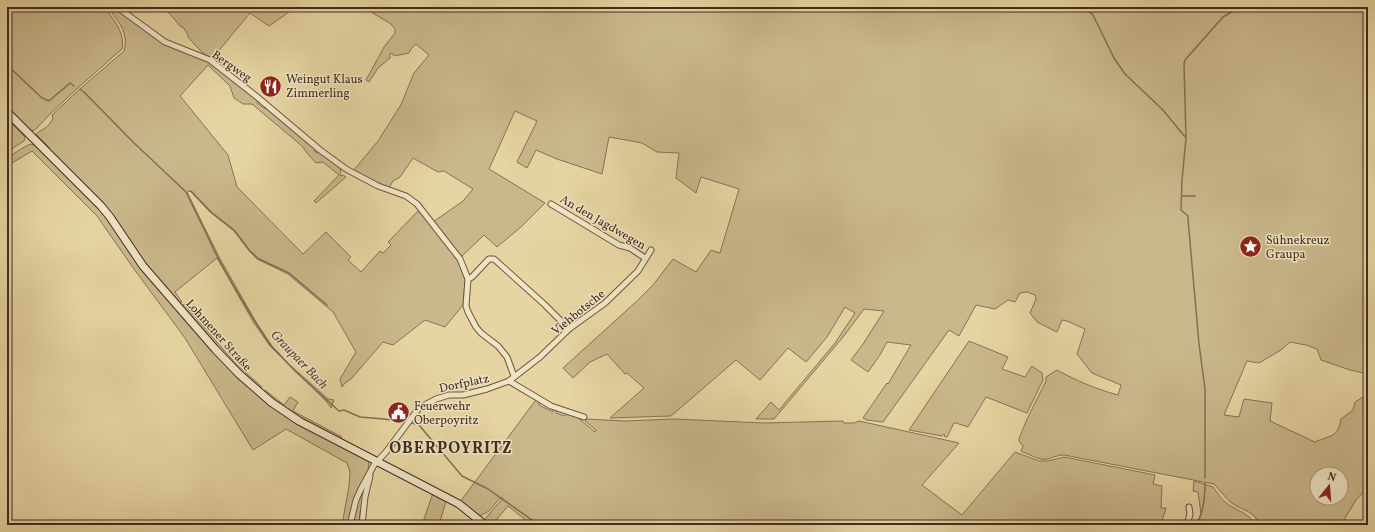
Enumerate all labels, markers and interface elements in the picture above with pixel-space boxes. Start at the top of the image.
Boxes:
street label: Bergweg [208,47,255,86]
place label: Weingut Klaus Zimmerling [286,72,363,102]
restaurant icon: Weingut Klaus Zimmerling [257,73,283,99]
street label: An den Jagdwegen [557,192,648,254]
place label: Sühnekreuz Graupa [1266,233,1329,263]
place icon: Sühnekreuz Graupa [1238,234,1264,260]
street label: Viehbotsche [549,286,609,339]
street label: Lohmener Straße [182,296,255,375]
water label: Graupaer Bach [266,327,332,394]
street label: Dorfplatz [438,371,491,397]
place label: Feuerwehr Oberpoyritz [414,399,479,429]
public building icon: Feuerwehr Oberpoyritz [385,400,411,426]
district label: OBERPOYRITZ [389,438,513,460]
north arrow [1309,466,1349,506]
text: N [1325,470,1338,486]

